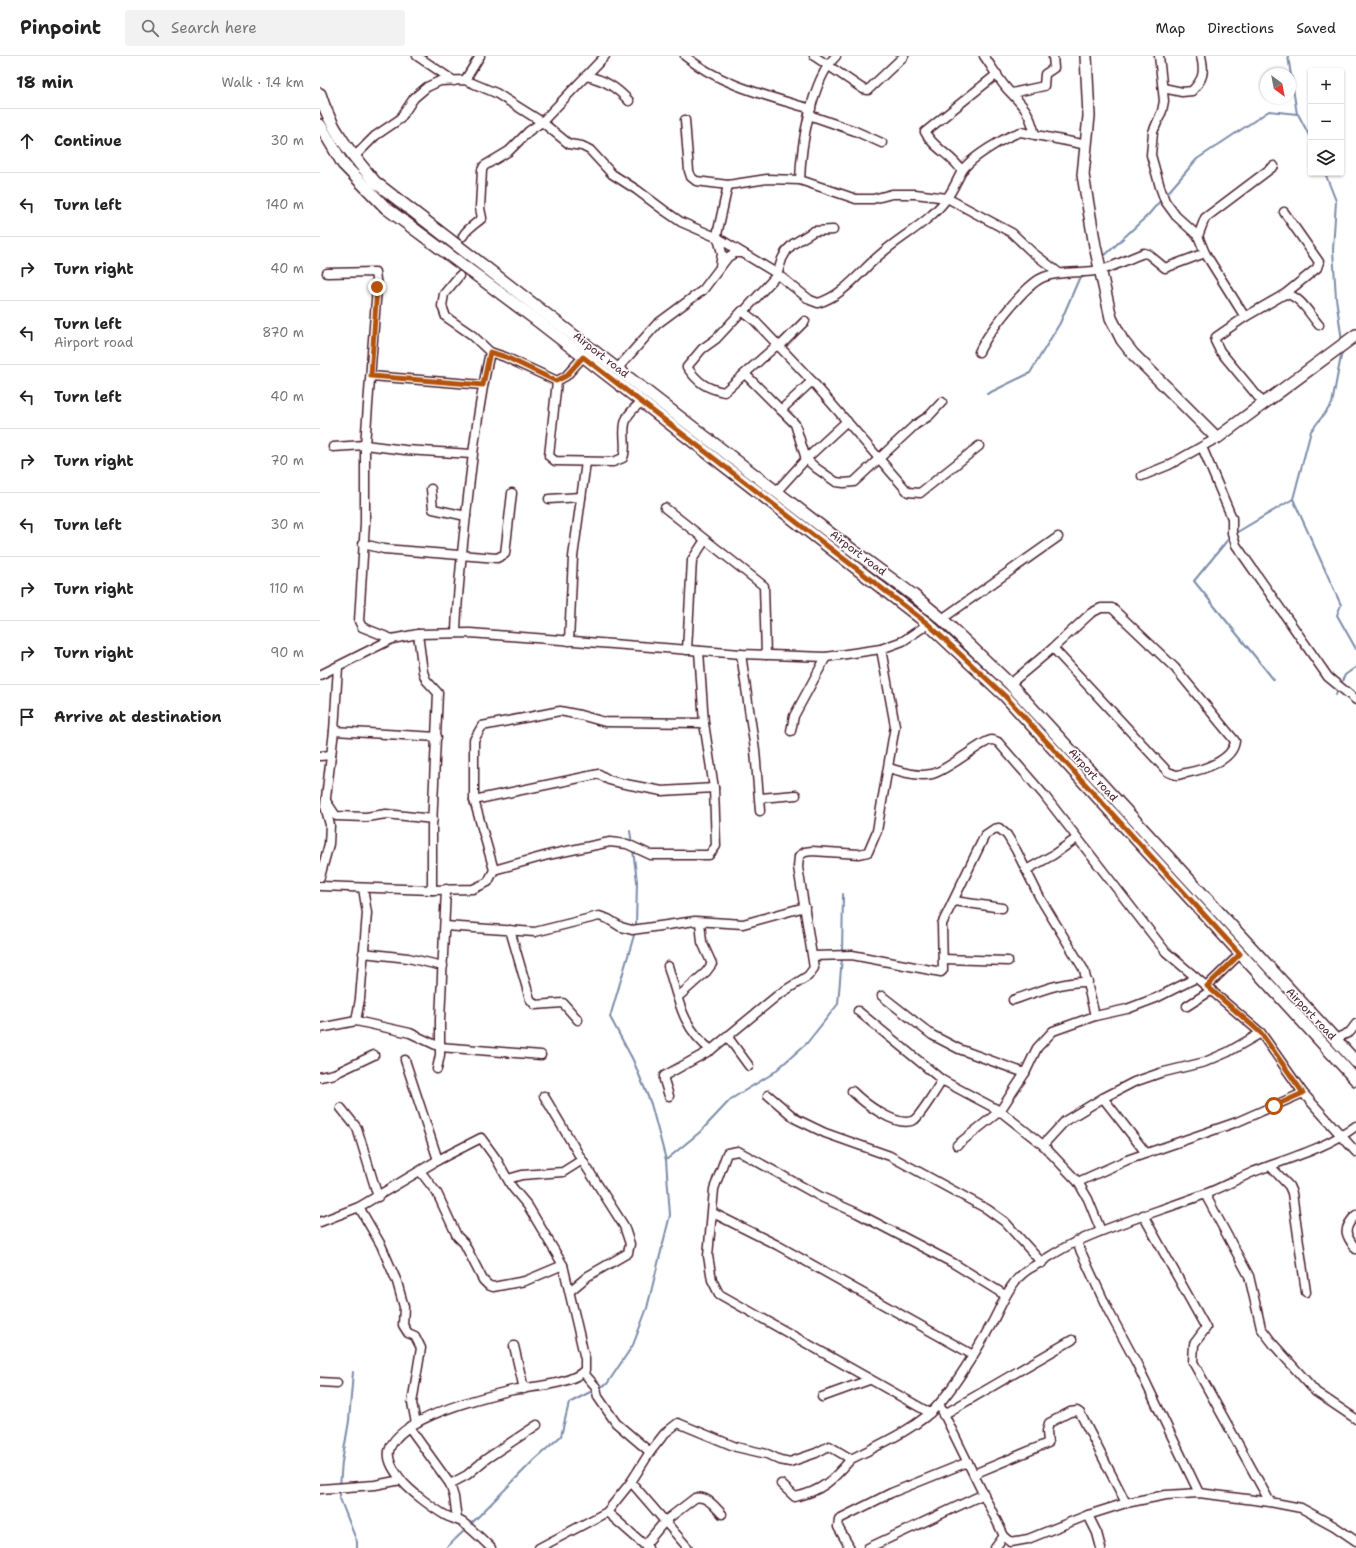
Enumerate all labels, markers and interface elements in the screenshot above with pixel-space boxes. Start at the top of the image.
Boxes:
search box [125,10,405,46]
text: Pinpoint [20,15,101,40]
icon: search [139,17,161,39]
text: Search here [171,18,257,38]
text: Map [1156,19,1186,37]
text: Directions [1208,19,1274,37]
text: Saved [1296,19,1336,37]
north arrow [1260,68,1296,104]
map controls [1308,68,1344,176]
button: + [1308,68,1344,104]
text: 18 min [16,71,73,93]
text: Walk · 1.4 km [222,74,304,91]
button: − [1308,104,1344,140]
icon: ahead [16,130,38,152]
text: Continue [54,131,122,151]
text: 30 m [270,132,304,149]
button: layers [1308,140,1344,176]
icon: left [16,194,38,216]
text: Turn left [54,195,122,215]
text: 140 m [265,196,304,213]
icon: right [16,258,38,280]
text: Turn right [54,259,134,279]
text: 40 m [270,260,304,277]
route end [368,278,386,296]
text: Turn left [54,314,122,334]
icon: left [16,322,38,344]
text: 870 m [262,324,304,341]
street label: Airport road [570,328,632,382]
text: Airport road [54,334,133,351]
icon: left [16,386,38,408]
text: Turn left [54,387,122,407]
text: 40 m [270,388,304,405]
icon: right [16,450,38,472]
text: Turn right [54,451,134,471]
text: 70 m [270,452,304,469]
icon: left [16,514,38,536]
text: Turn left [54,515,122,535]
text: 30 m [270,516,304,533]
street label: Airport road [827,527,889,579]
icon: right [16,578,38,600]
text: Turn right [54,579,134,599]
text: 110 m [269,580,304,597]
icon: right [16,642,38,664]
text: Turn right [54,643,134,663]
text: 90 m [270,644,304,661]
icon: arrive [16,706,38,728]
text: Arrive at destination [54,707,222,727]
street label: Airport road [1065,745,1121,805]
street label: Airport road [1283,984,1339,1044]
route start [1265,1097,1283,1115]

